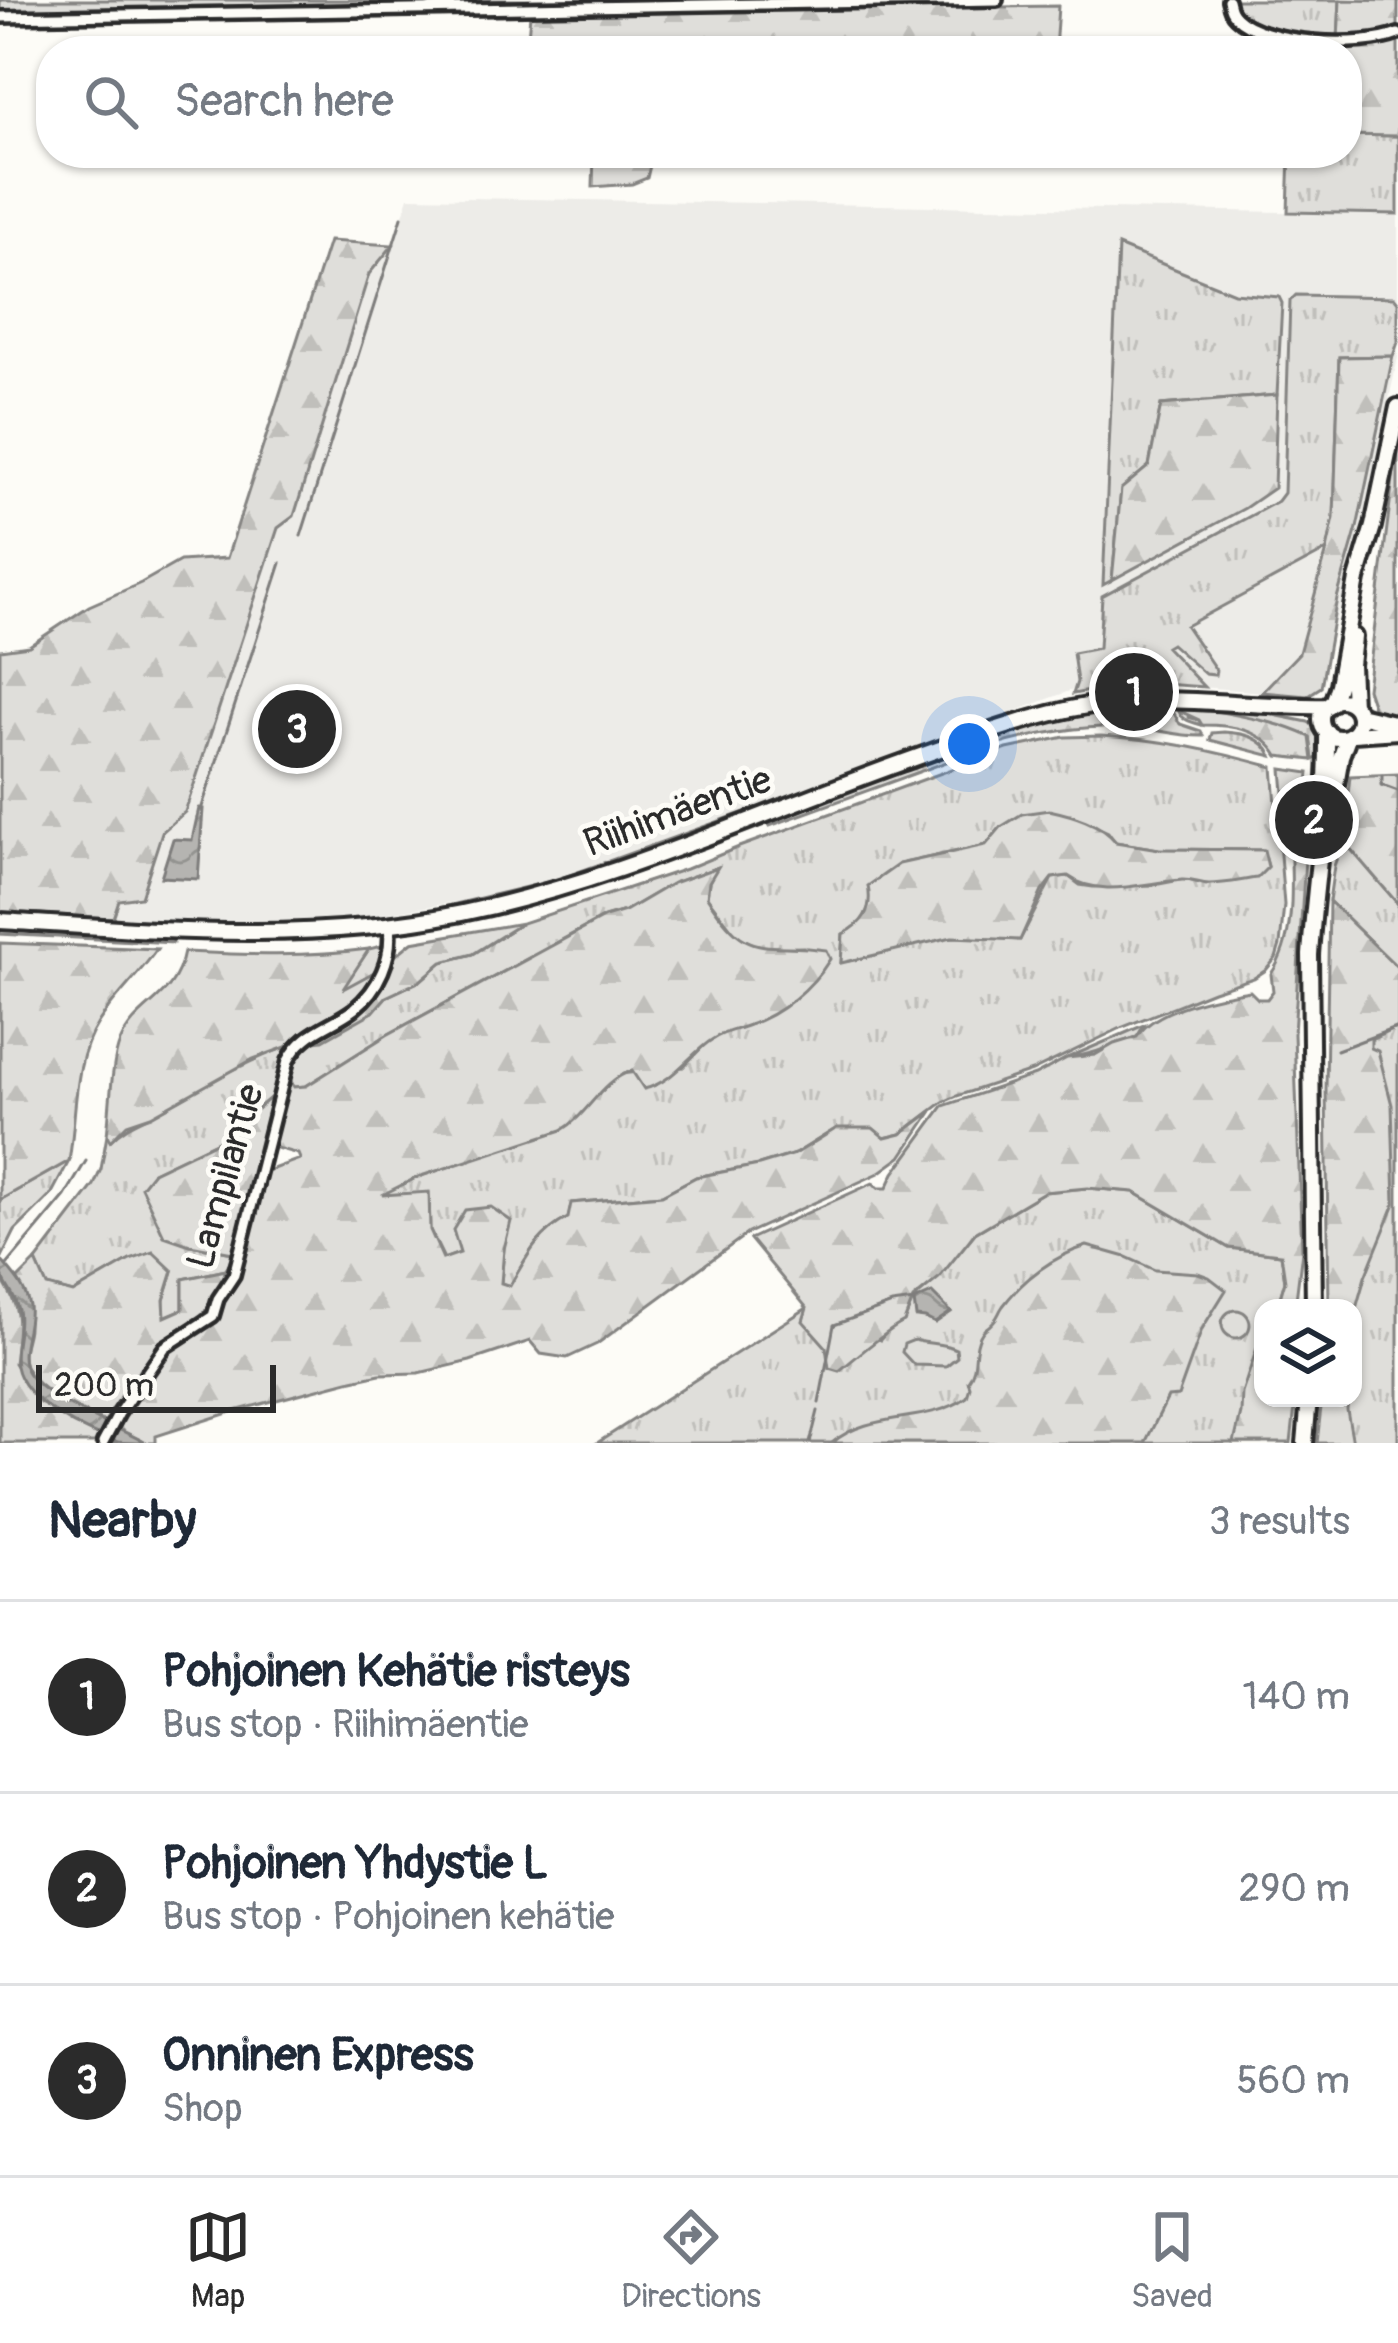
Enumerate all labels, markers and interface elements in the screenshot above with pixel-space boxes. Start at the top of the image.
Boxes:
search box [36,36,1362,168]
icon: search [78,69,144,135]
text: Search here [174,74,394,130]
pin: 1 [1095,647,1173,737]
pin: 3 [258,684,336,774]
your location [939,714,999,774]
street label: Riihimäentie [577,755,778,868]
pin: 2 [1275,775,1353,865]
street label: Lampilantie [176,1078,275,1274]
map controls [1254,1299,1362,1407]
button: layers [1254,1299,1362,1407]
scale bar [36,1359,276,1412]
text: 200 m [54,1365,154,1406]
text: Nearby [48,1489,196,1553]
text: 3 results [1209,1497,1350,1546]
text: Pohjoinen Kehätie risteys [162,1644,630,1700]
text: 1 [79,1672,95,1721]
text: 140 m [1242,1672,1350,1721]
text: Bus stop · Riihimäentie [162,1700,528,1749]
text: Pohjoinen Yhdystie L [162,1836,548,1892]
text: 2 [76,1864,98,1913]
text: 290 m [1238,1864,1350,1913]
text: Bus stop · Pohjoinen kehätie [162,1892,615,1941]
text: Onninen Express [162,2028,474,2084]
text: 3 [76,2056,98,2105]
text: 560 m [1236,2056,1350,2105]
text: Shop [162,2084,243,2133]
tab: Map [185,2204,251,2317]
tab: Directions [621,2204,761,2317]
tab: Saved [1131,2204,1213,2317]

